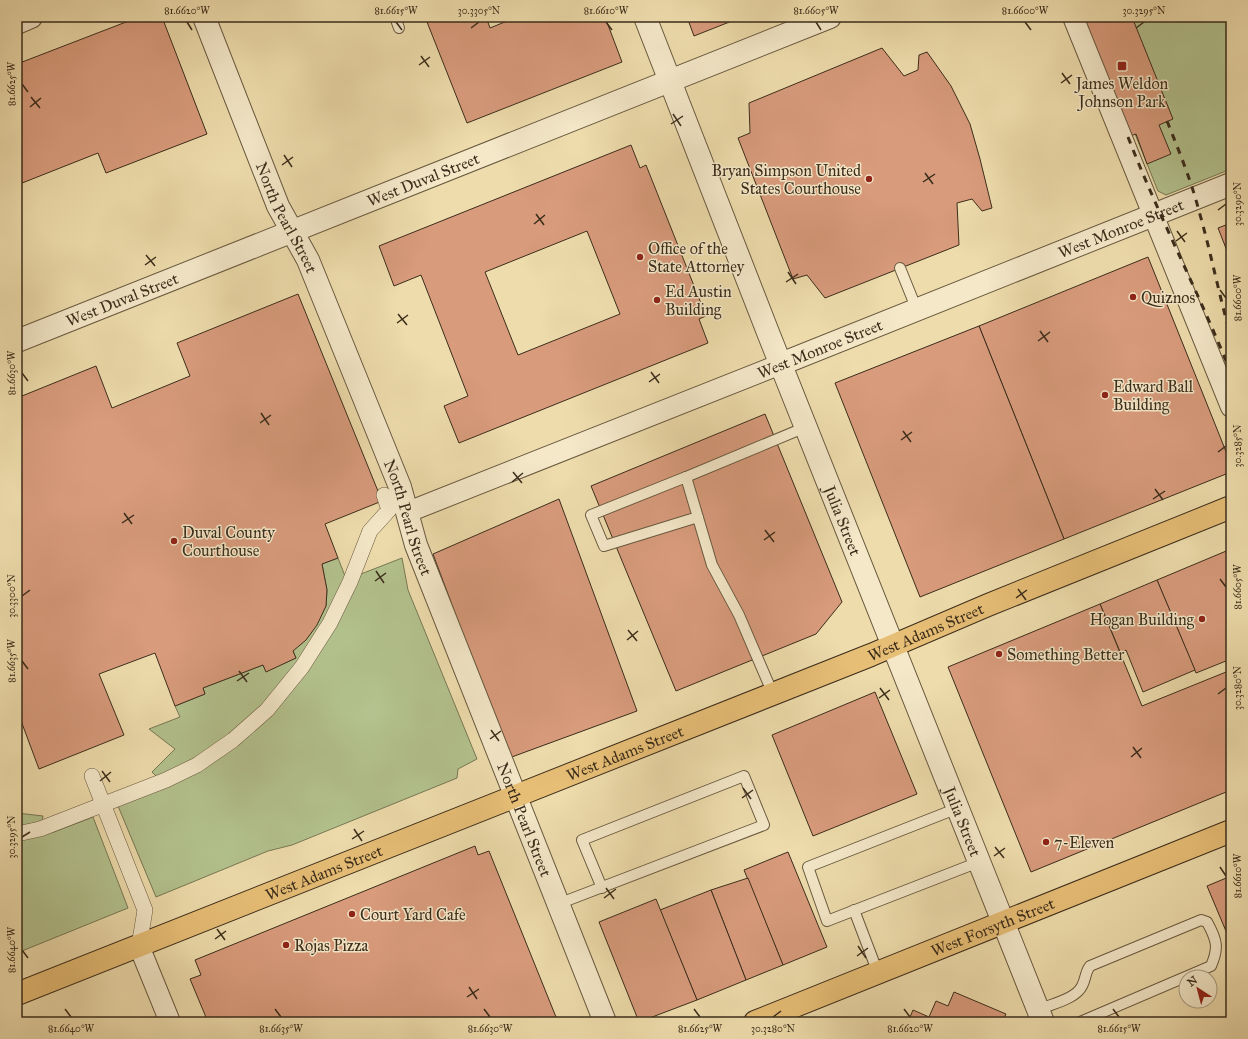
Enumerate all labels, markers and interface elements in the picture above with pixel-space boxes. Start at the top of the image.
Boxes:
text: 81.6620°W [164,5,210,17]
text: 81.6615°W [374,5,418,17]
text: 30.3305°N [458,5,501,17]
text: 81.6610°W [584,5,629,17]
text: 81.6605°W [793,5,839,17]
text: 81.6600°W [1002,5,1049,17]
text: 30.3295°N [1123,5,1166,17]
marker: James Weldon Johnson Park [1116,60,1128,72]
text: 81.6625°W [6,61,18,106]
place label: James Weldon Johnson Park [1074,74,1169,112]
street label: West Duval Street [364,148,482,210]
street label: North Pearl Street [252,159,322,276]
place label: Bryan Simpson United States Courthouse [711,161,861,198]
marker: Bryan Simpson United States Courthouse [864,174,874,184]
text: 30.3290°N [1232,181,1244,226]
street label: West Monroe Street [1055,194,1187,262]
place label: Office of the State Attorney [648,239,745,276]
marker: Office of the State Attorney [635,252,645,262]
street label: West Duval Street [63,268,181,330]
text: 81.6600°W [1232,274,1244,321]
place label: Ed Austin Building [665,282,732,320]
place label: Quiznos [1141,288,1195,307]
marker: Quiznos [1128,292,1138,302]
marker: Ed Austin Building [652,295,662,305]
street label: West Monroe Street [755,315,886,383]
text: 81.6630°W [6,350,18,395]
place label: Edward Ball Building [1113,377,1194,415]
marker: Edward Ball Building [1100,390,1110,400]
text: 30.3285°N [1232,424,1244,467]
street label: North Pearl Street [380,456,437,578]
street label: Julia Street [819,481,866,558]
place label: Duval County Courthouse [182,523,275,560]
marker: Duval County Courthouse [169,536,179,546]
text: 81.6605°W [1232,564,1244,610]
text: 30.3300°N [6,574,18,618]
street label: West Adams Street [865,598,987,665]
place label: Hogan Building [1090,610,1195,630]
marker: Hogan Building [1197,614,1207,624]
text: 81.6635°W [6,639,18,683]
place label: Something Better [1007,645,1124,665]
marker: Something Better [994,649,1004,659]
text: 30.3280°N [1232,665,1244,710]
street label: West Adams Street [564,721,686,784]
street label: North Pearl Street [494,760,556,880]
street label: Julia Street [939,782,986,859]
text: 30.3295°N [6,815,18,858]
place label: 7-Eleven [1054,833,1115,852]
marker: 7-Eleven [1041,837,1051,847]
street label: West Adams Street [262,840,385,904]
text: 81.6610°W [1232,853,1244,898]
street label: West Forsyth Street [928,893,1057,960]
place label: Court Yard Cafe [360,905,466,924]
marker: Court Yard Cafe [347,909,357,919]
text: 81.6640°W [6,926,18,973]
place label: Rojas Pizza [294,936,369,955]
marker: Rojas Pizza [281,940,291,950]
north arrow [1178,969,1218,1009]
text: N [1185,973,1201,989]
text: 81.6640°W [48,1023,95,1035]
text: 81.6635°W [259,1023,303,1035]
text: 81.6630°W [468,1023,513,1035]
text: 81.6625°W [678,1023,723,1035]
text: 30.3280°N [751,1023,796,1035]
text: 81.6620°W [887,1023,933,1035]
text: 81.6615°W [1097,1023,1141,1035]

